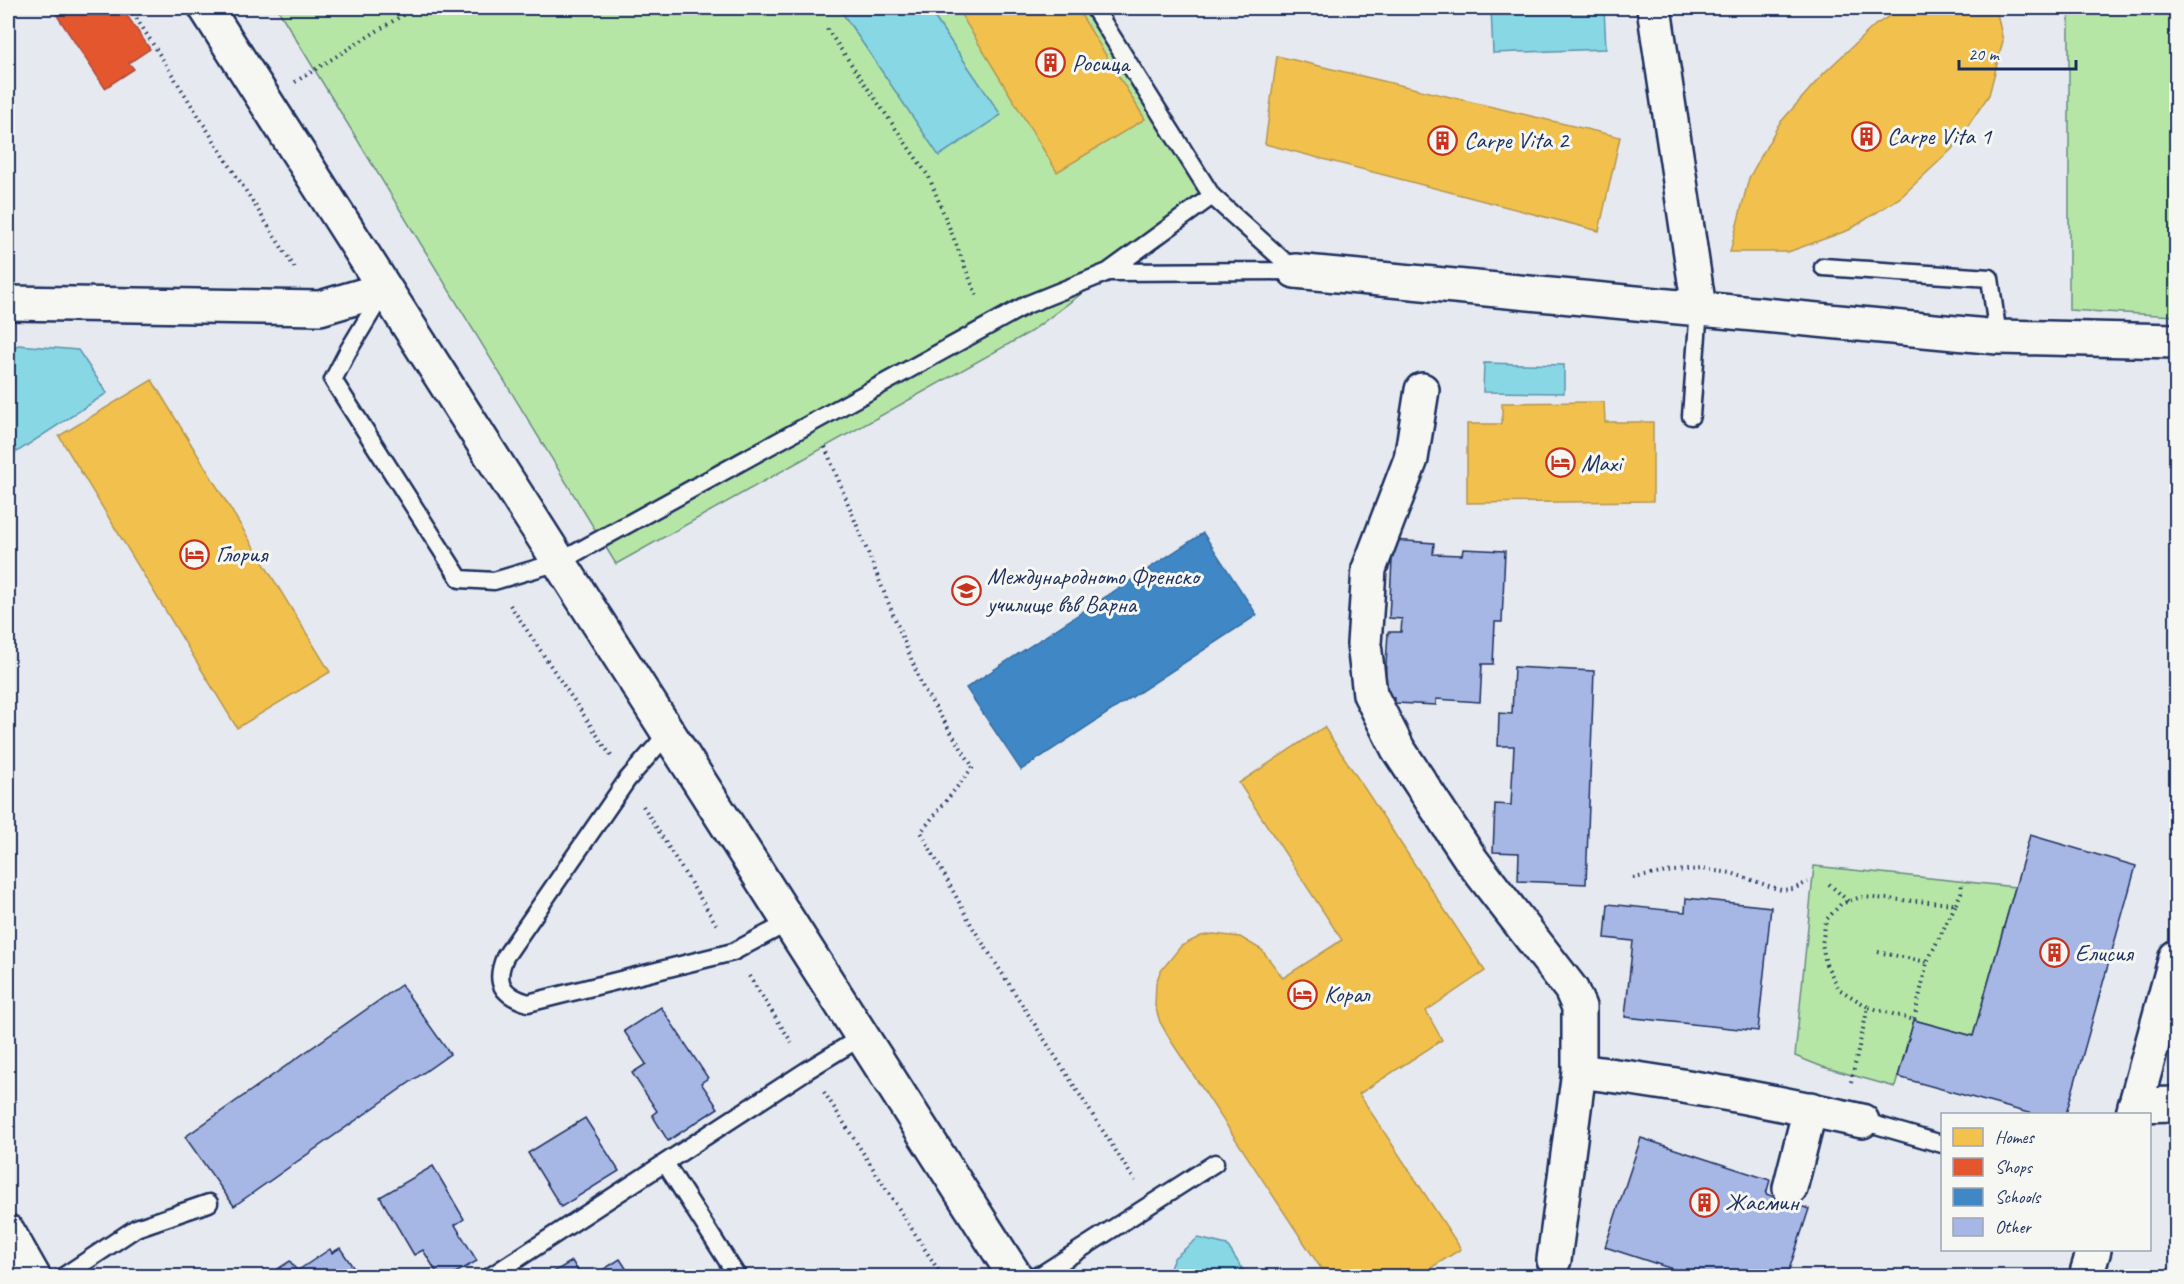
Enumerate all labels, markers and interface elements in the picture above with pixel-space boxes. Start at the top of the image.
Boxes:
scale bar [1959,33,2076,71]
text: 20 m [1968,43,2001,65]
building icon: Росица [1035,47,1067,79]
place label: Росица [1072,48,1131,78]
building icon: Carpe Vita 1 [1850,120,1882,152]
place label: Carpe Vita 1 [1887,121,1993,151]
building icon: Carpe Vita 2 [1427,124,1459,156]
place label: Carpe Vita 2 [1464,125,1571,155]
hotel icon: Maxi [1544,447,1576,479]
place label: Maxi [1581,448,1624,478]
hotel icon: Глория [179,538,211,570]
place label: Глория [216,539,269,569]
place label: Международното Френско училище във Варна [985,561,1201,619]
school or university icon: Международното Френско училище във Варна [950,574,982,606]
building icon: Елисия [2038,937,2070,969]
place label: Елисия [2075,938,2135,968]
hotel icon: Корал [1287,978,1319,1010]
place label: Корал [1324,979,1371,1009]
legend [1941,1113,2151,1251]
text: Homes [1995,1126,2035,1148]
text: Shops [1995,1156,2034,1178]
building icon: Жасмин [1688,1186,1720,1218]
text: Schools [1995,1186,2042,1208]
place label: Жасмин [1725,1187,1800,1217]
text: Other [1995,1216,2032,1238]

